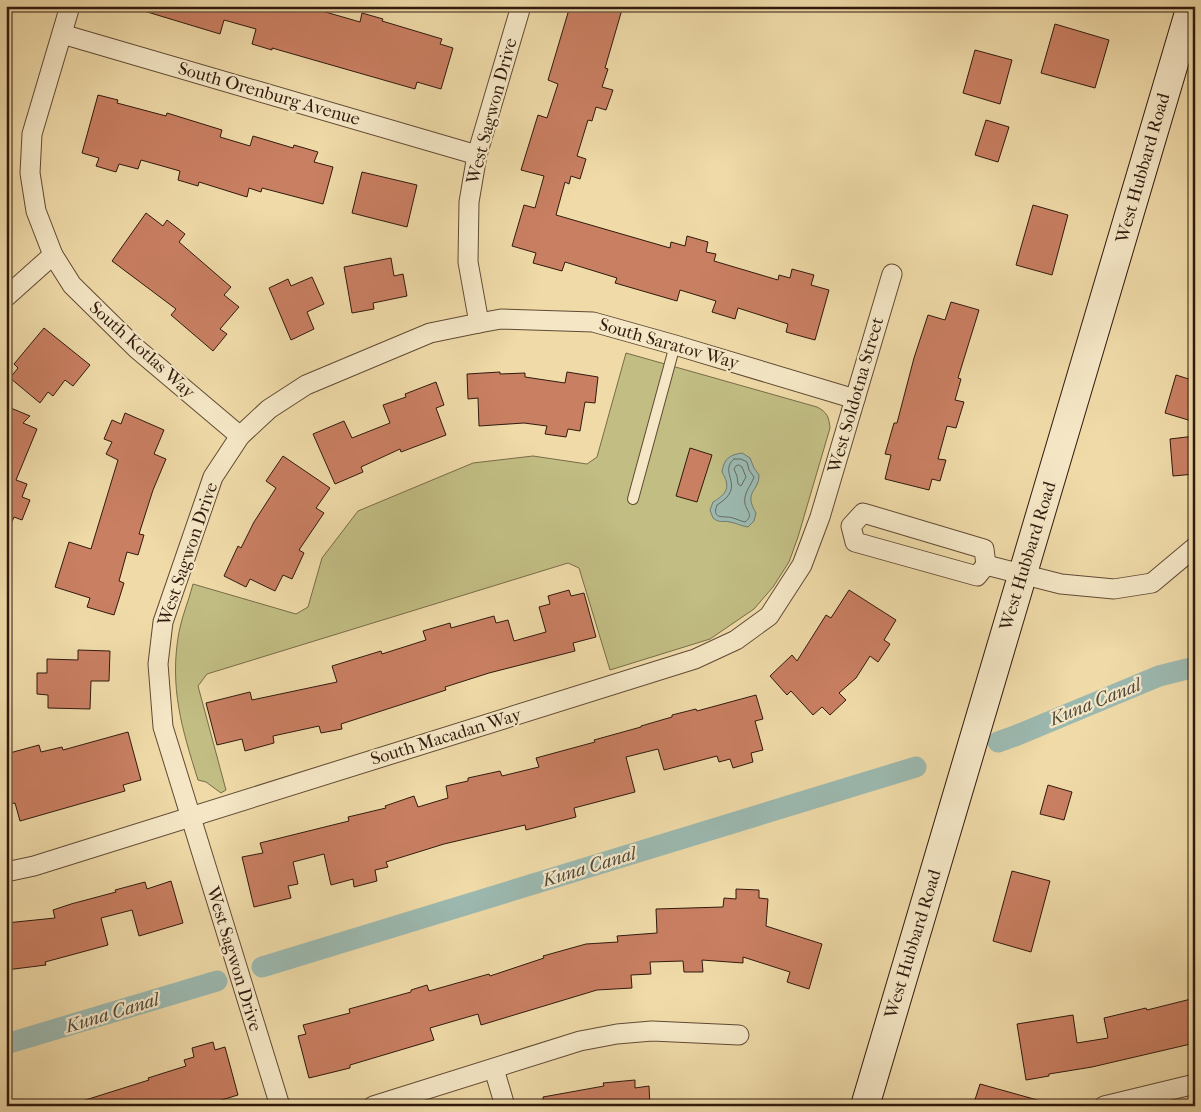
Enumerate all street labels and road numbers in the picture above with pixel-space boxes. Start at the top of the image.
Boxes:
street label: West Sagwon Drive [462,36,522,187]
street label: South Orenburg Avenue [176,58,363,130]
street label: West Hubbard Road [1111,91,1174,246]
street label: South Kotlas Way [85,297,200,404]
street label: South Saratov Way [597,314,743,374]
street label: West Soldotna Street [823,314,888,476]
street label: West Sagwon Drive [153,479,222,629]
street label: West Hubbard Road [995,479,1061,634]
street label: South Macadan Way [368,704,525,770]
street label: West Hubbard Road [880,867,946,1022]
street label: West Sagwon Drive [202,883,266,1034]

